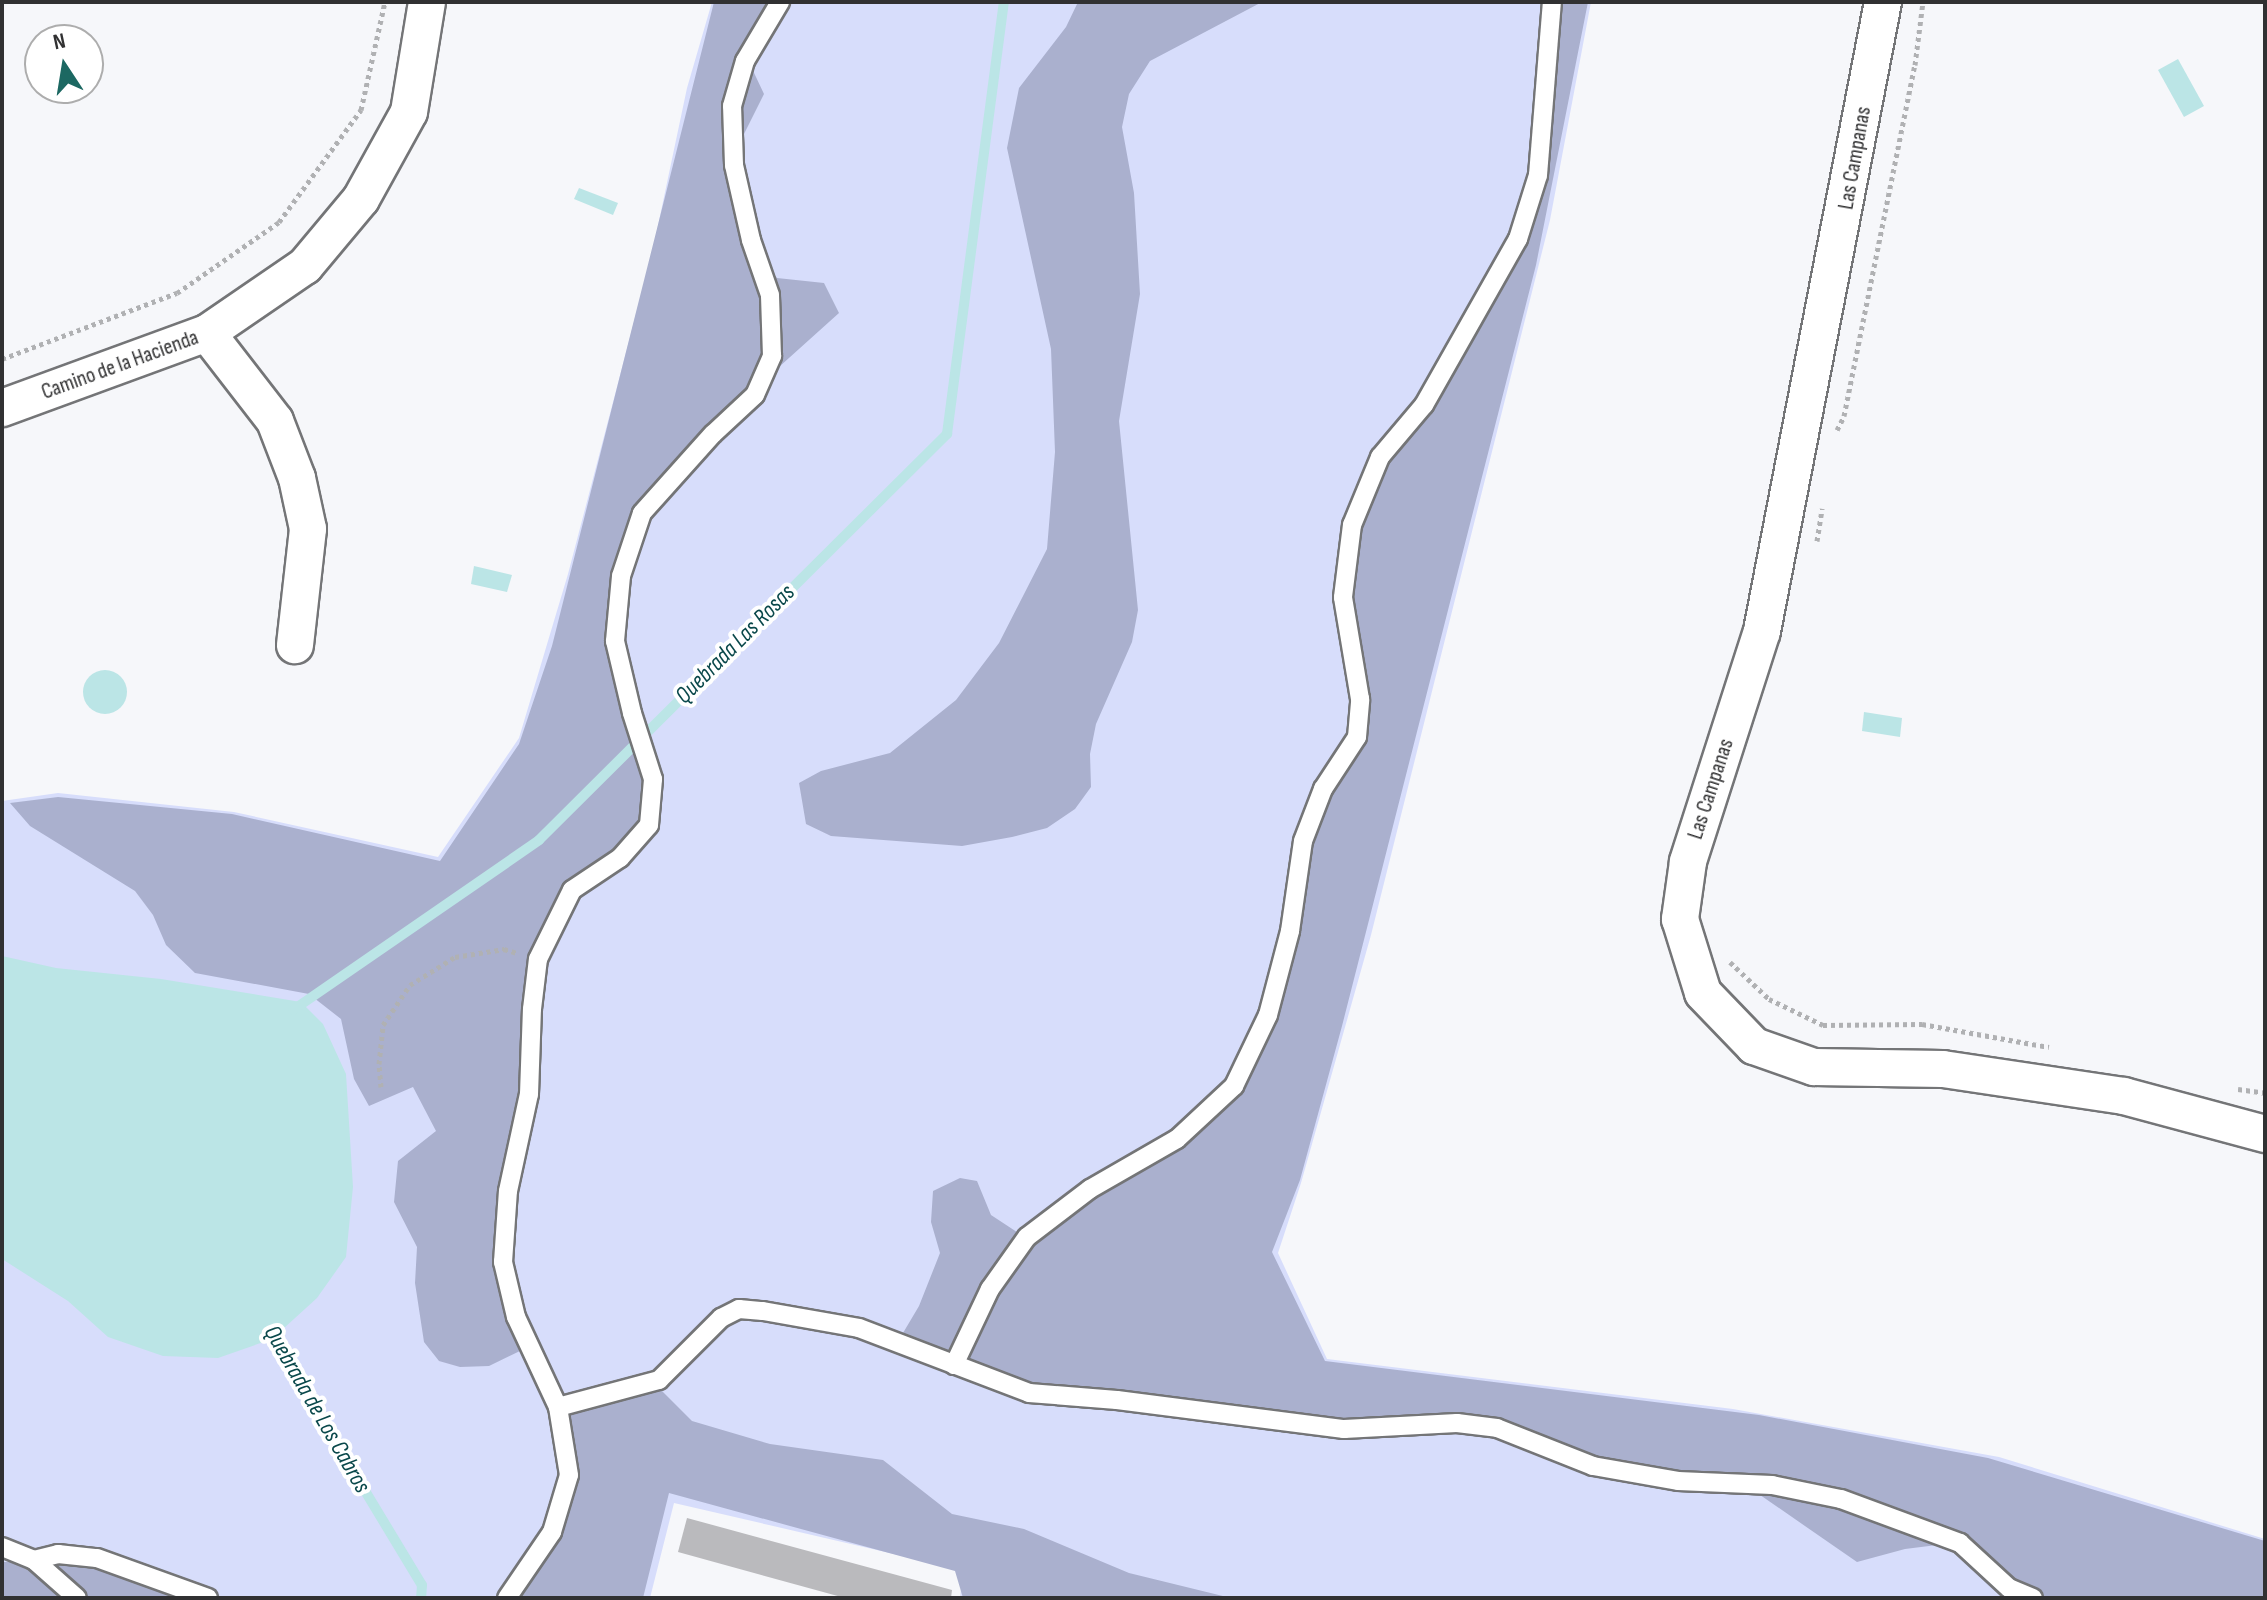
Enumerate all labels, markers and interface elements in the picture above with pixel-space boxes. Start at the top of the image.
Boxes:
north arrow [24,24,104,104]
text: N [51,28,68,56]
street label: Las Campanas [1833,104,1877,212]
street label: Camino de la Hacienda [38,324,202,406]
water label: Quebrada Las Rosas [669,578,801,710]
street label: Las Campanas [1682,735,1740,843]
water label: Quebrada de Los Cabros [257,1320,377,1498]

